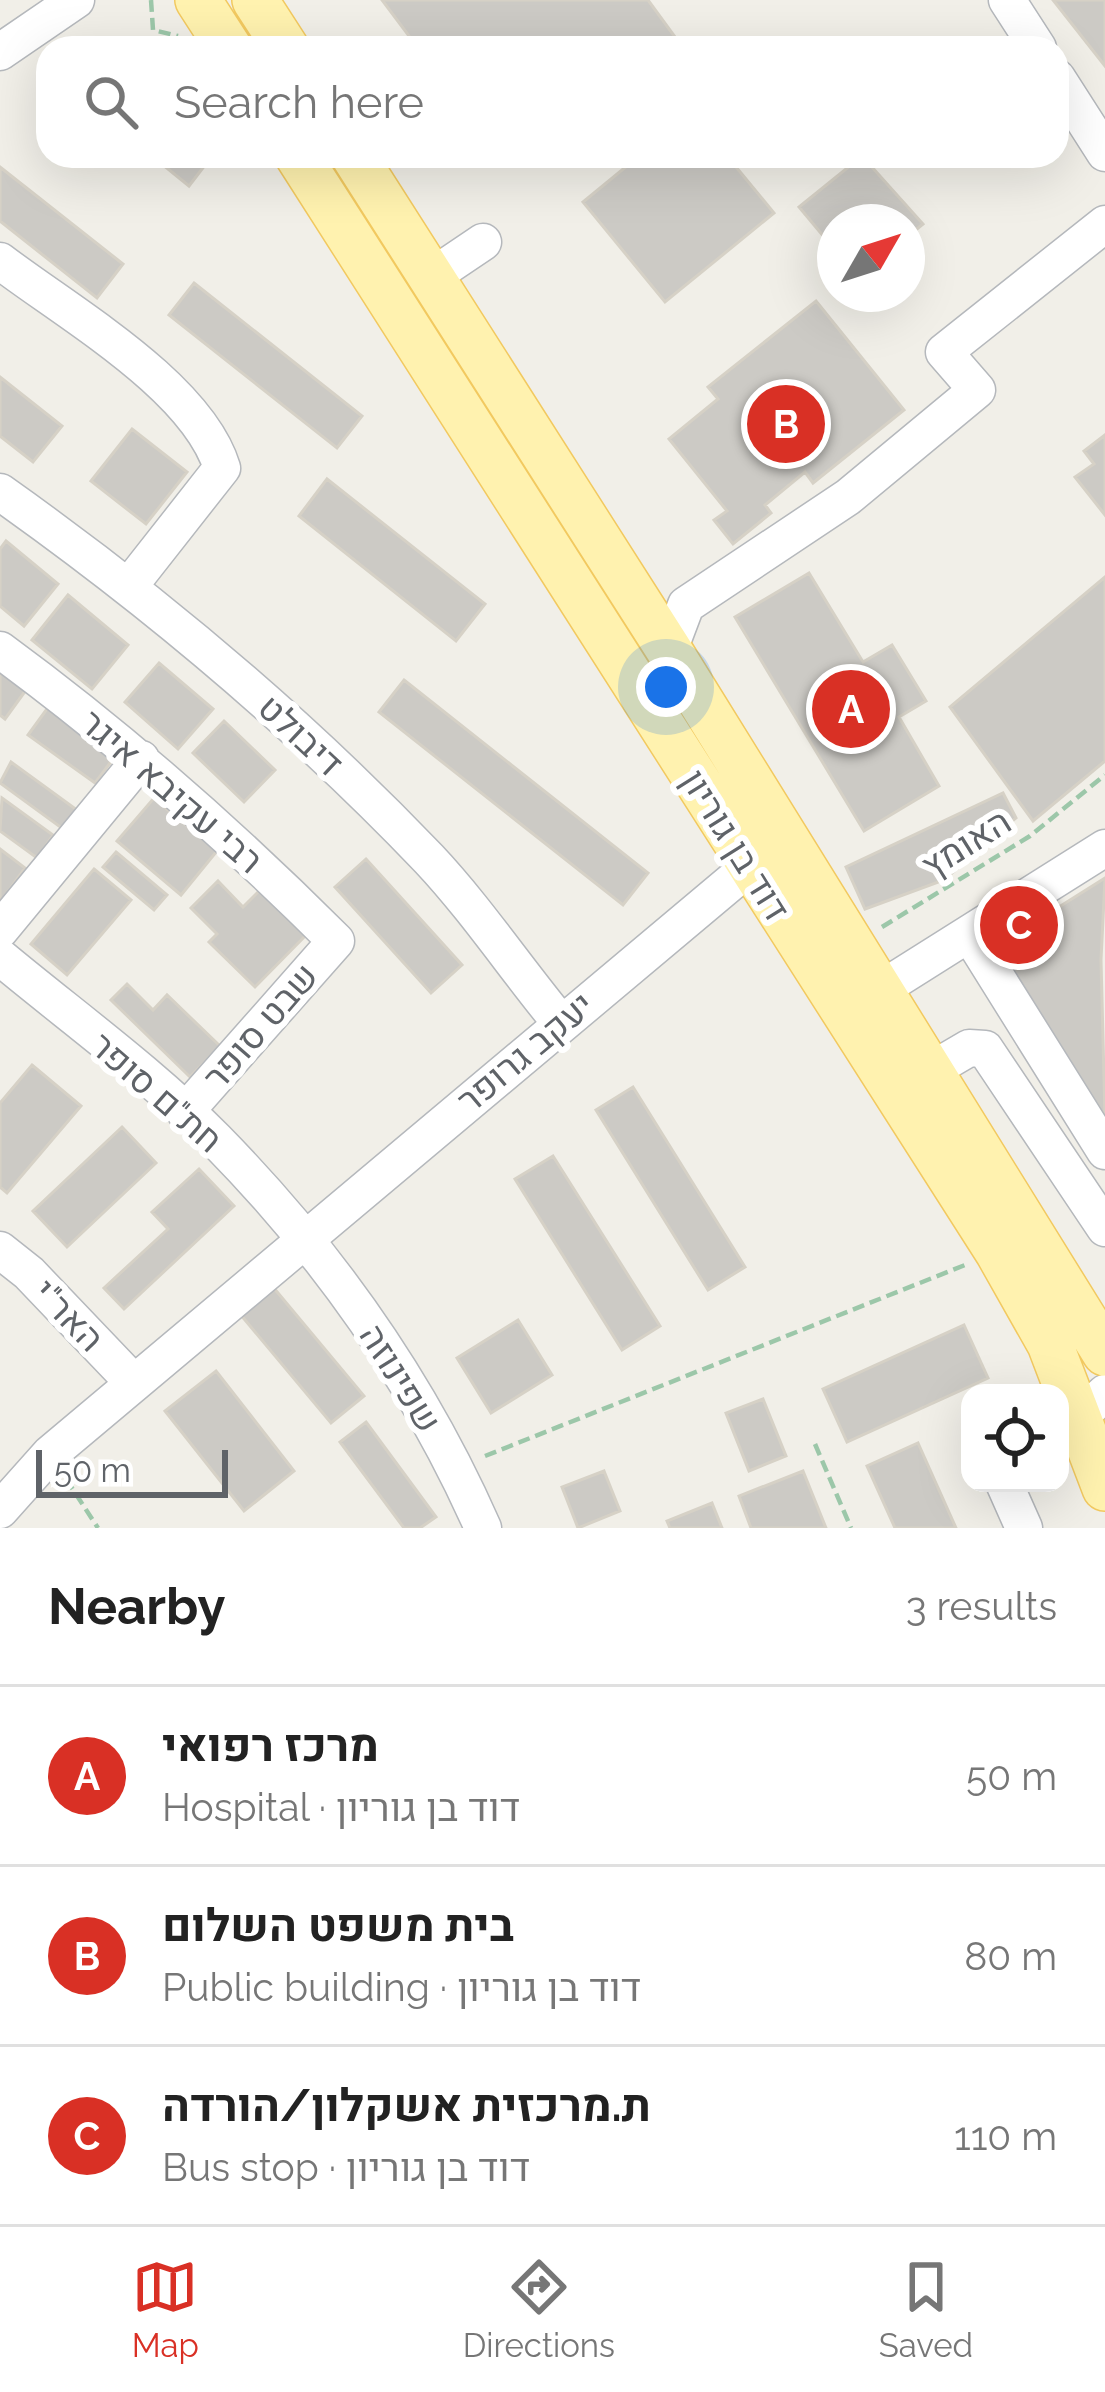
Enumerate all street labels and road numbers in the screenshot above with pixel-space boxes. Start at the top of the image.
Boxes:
street label: דיבולט [250,686,352,784]
street label: רבי עקיבא איגר [72,701,272,881]
street label: דוד בן גוריון [673,762,799,928]
street label: האומץ [914,799,1018,887]
street label: שבט סופר [194,955,326,1097]
street label: יעקב גרופר [448,983,602,1121]
street label: חת"ם סופר [83,1023,231,1161]
street label: האר"י [25,1270,113,1360]
street label: שפינוזה [352,1316,450,1440]

